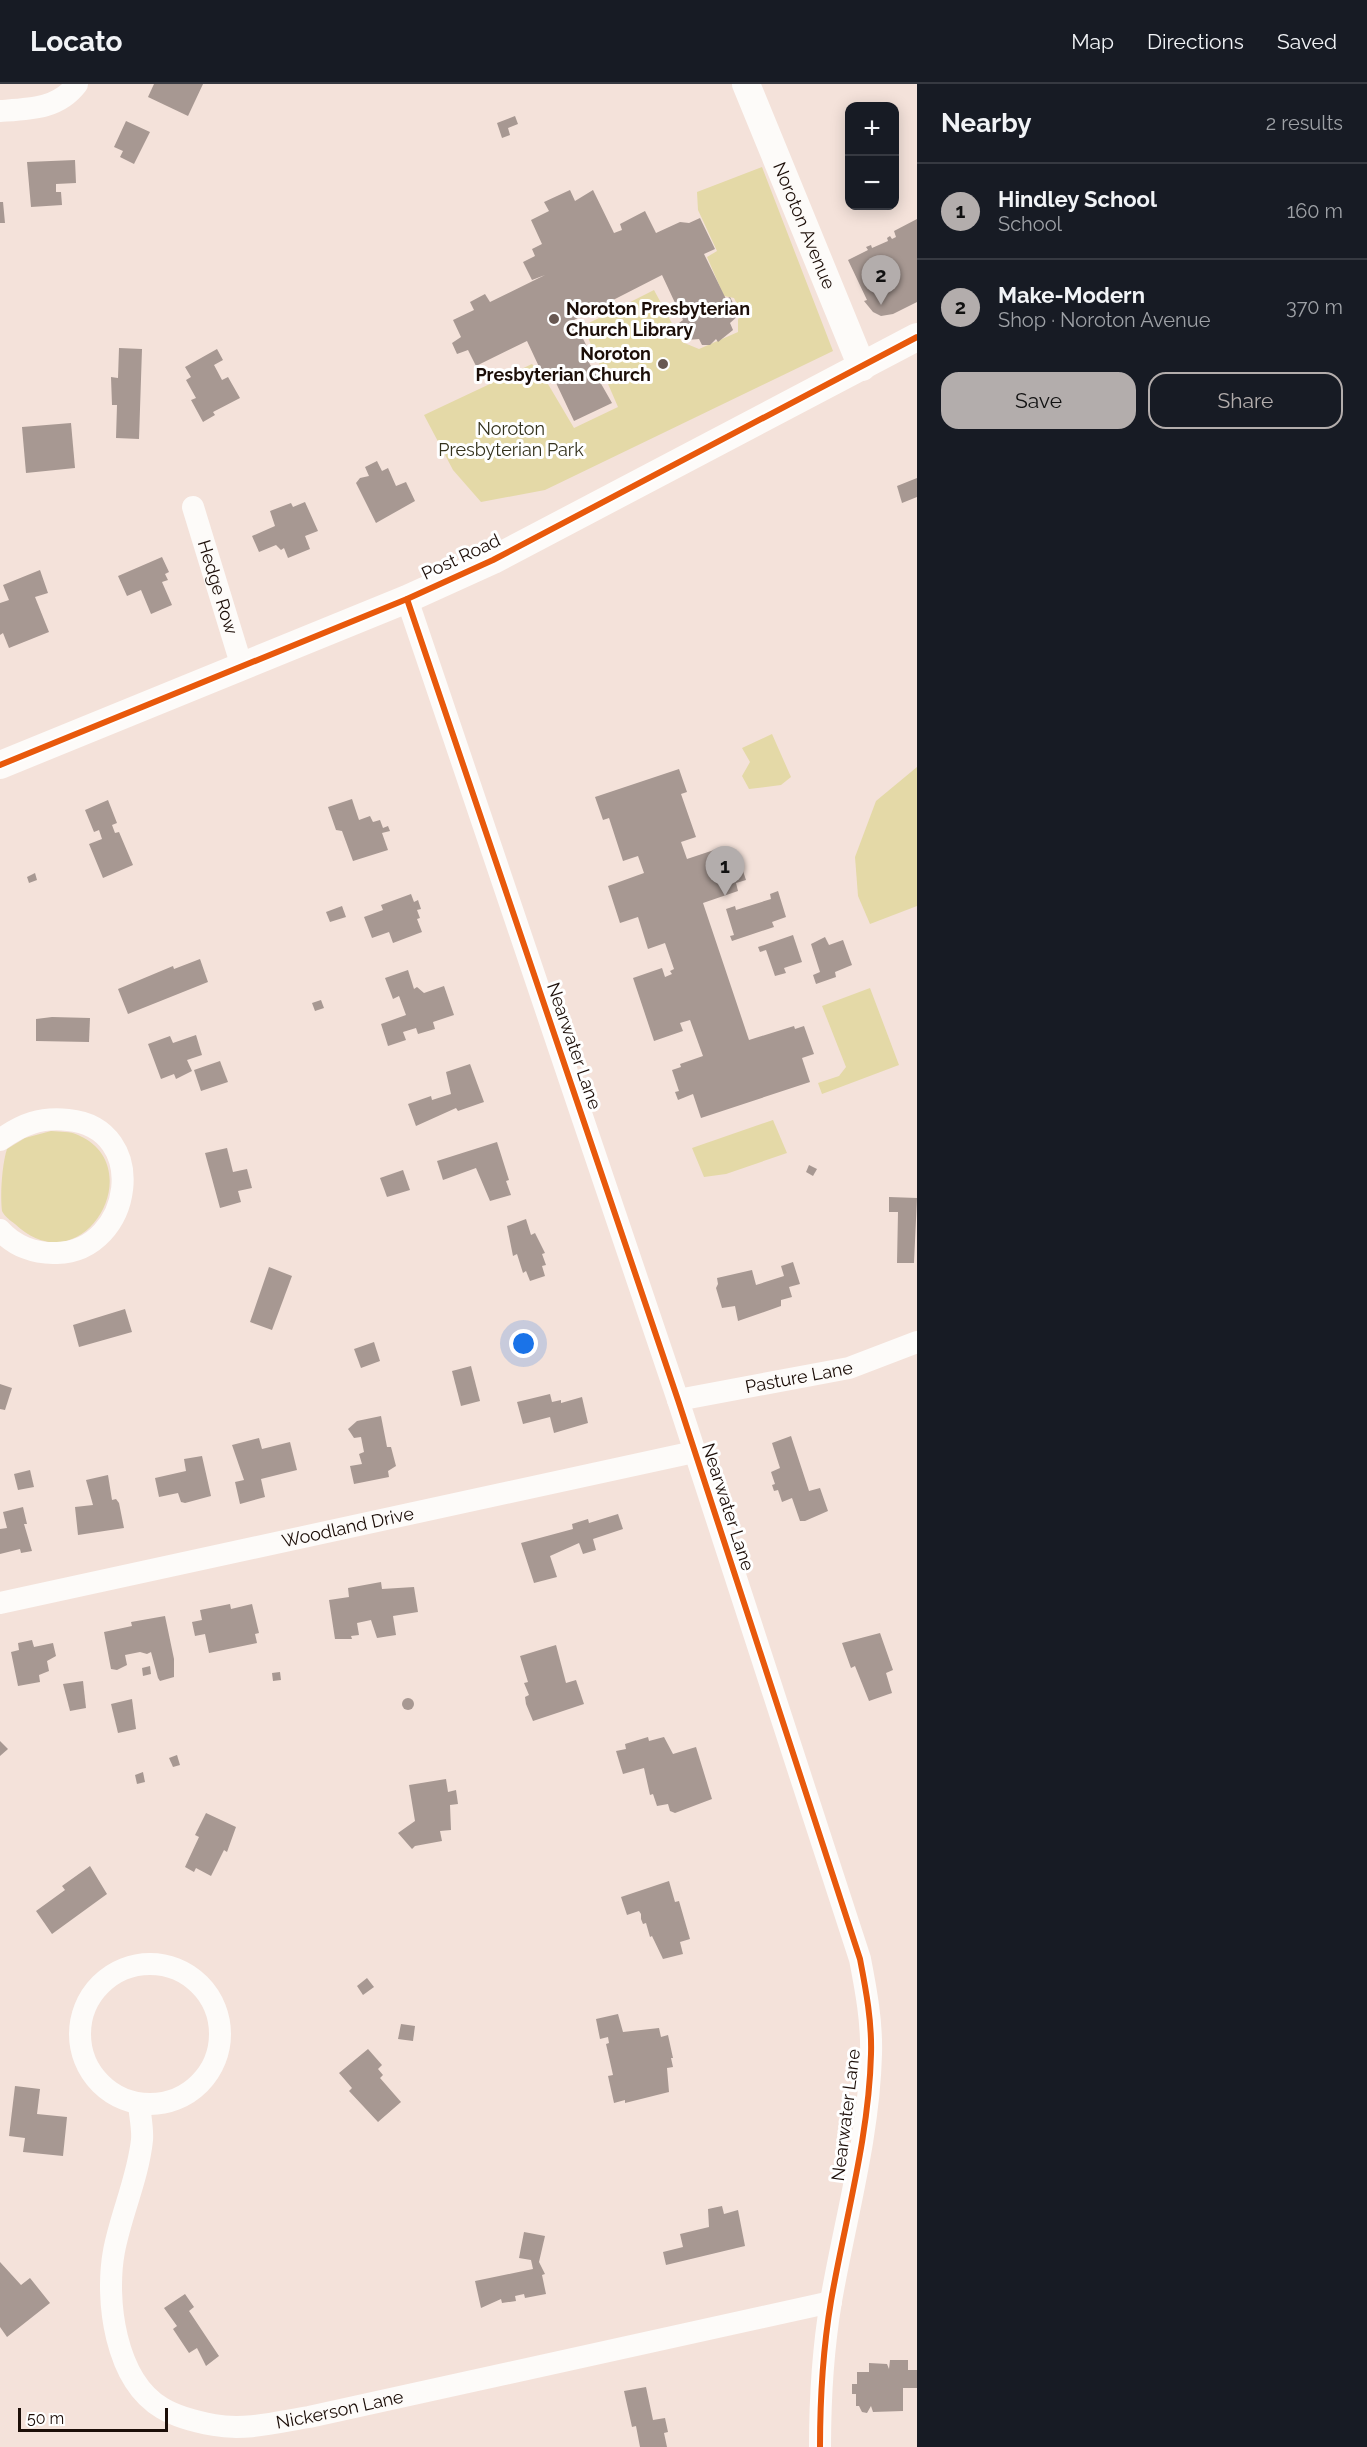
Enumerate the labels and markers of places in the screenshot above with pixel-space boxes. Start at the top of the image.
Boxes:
pin: 2 [862,256,900,305]
place label: Noroton Presbyterian Church Library [566,298,750,340]
marker: Noroton Presbyterian Church Library [547,312,561,326]
place label: Noroton Presbyterian Church [475,343,651,385]
marker: Noroton Presbyterian Church [656,357,670,371]
pin: 1 [706,846,744,896]

